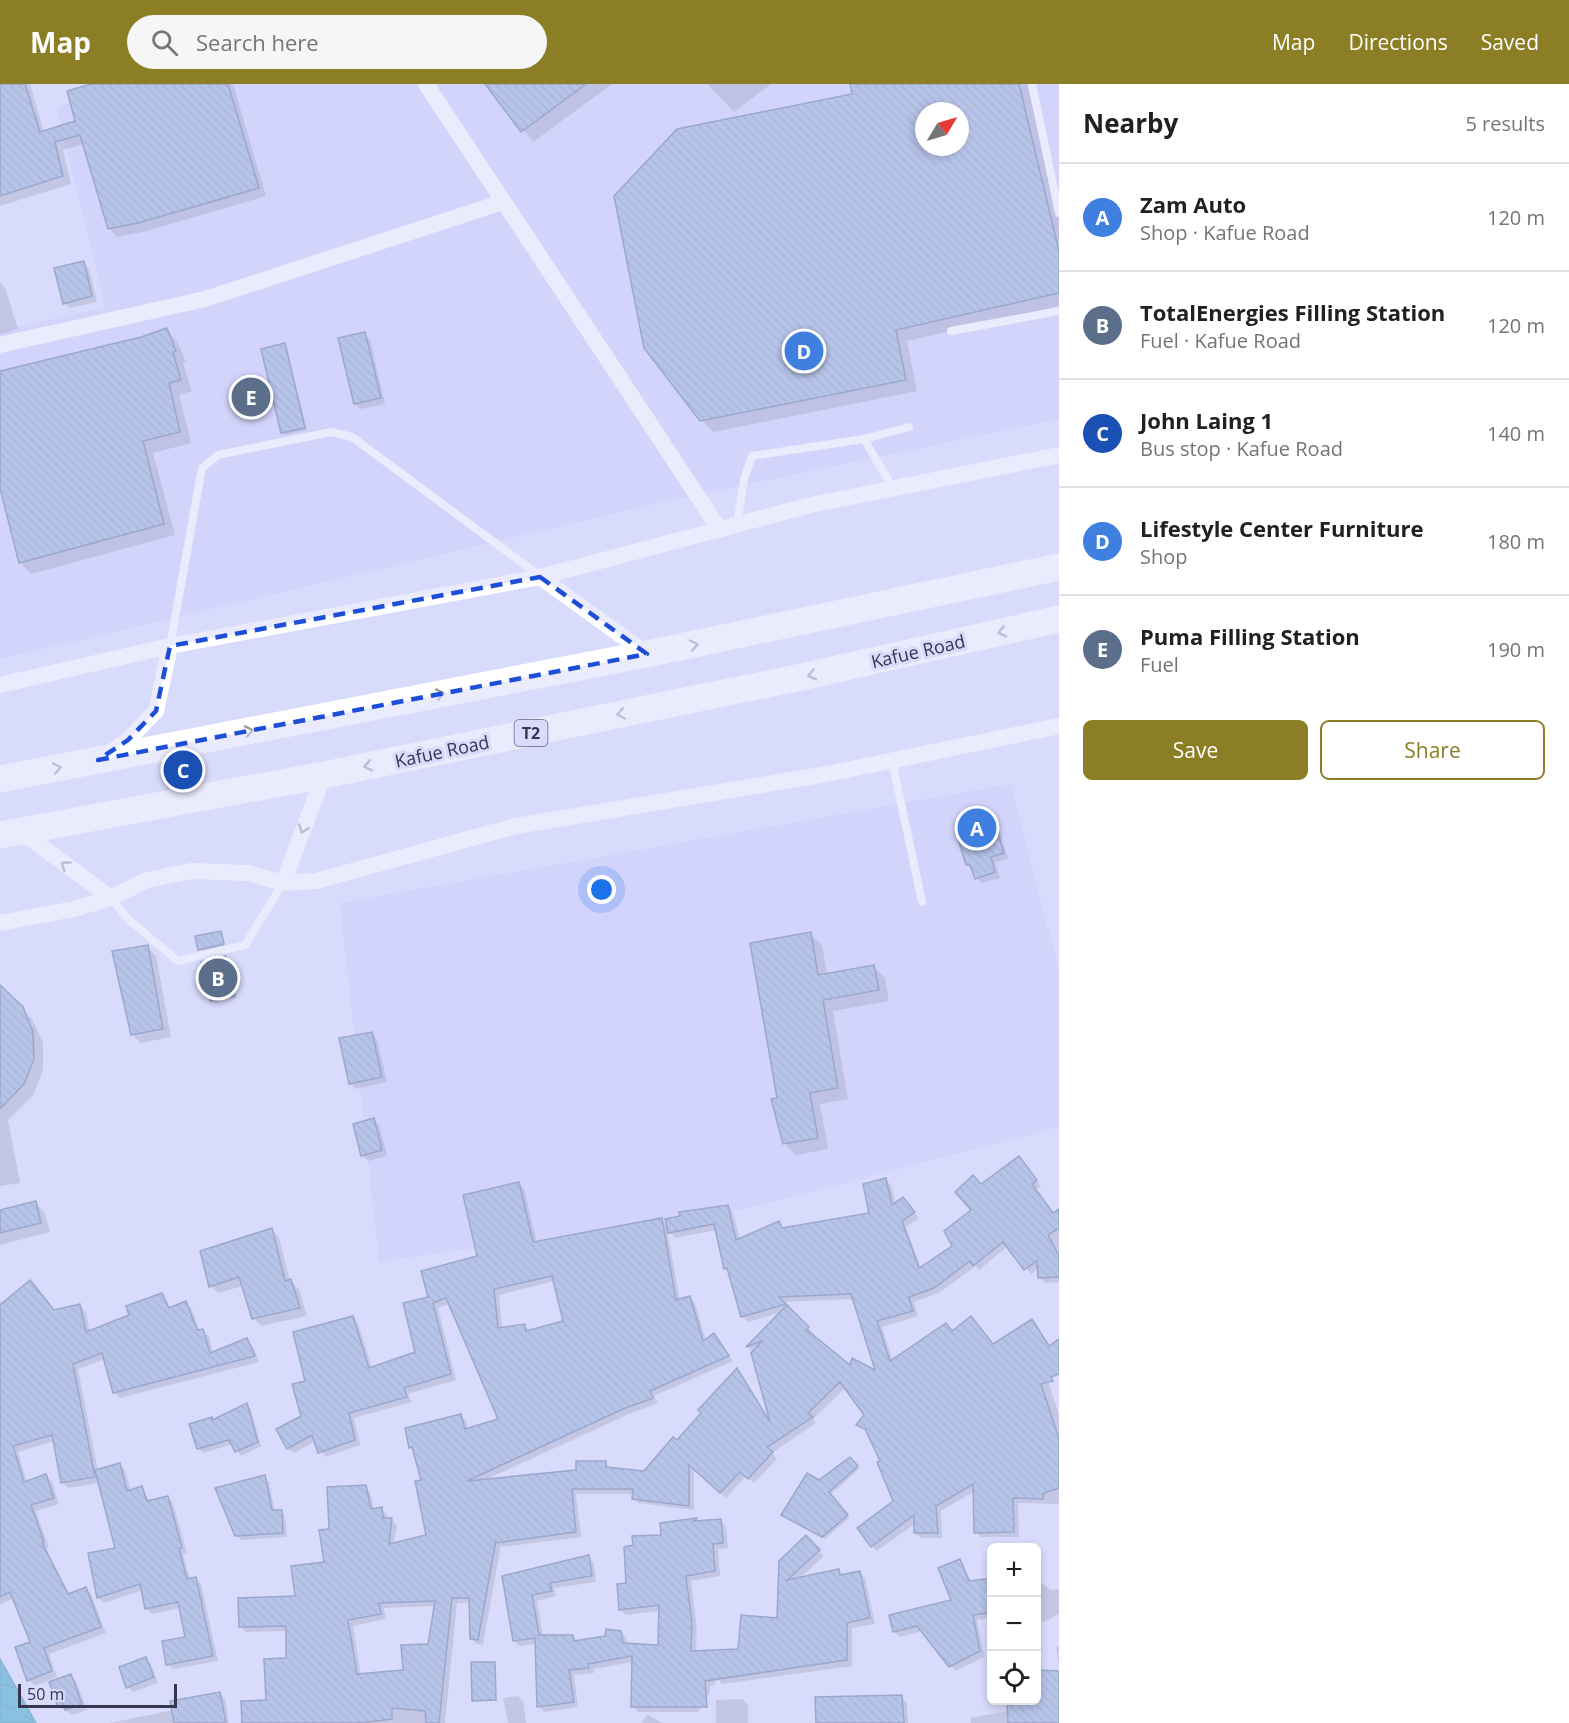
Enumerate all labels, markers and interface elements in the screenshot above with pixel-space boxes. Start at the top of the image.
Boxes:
search box [127,15,547,69]
text: Map [30,23,91,61]
icon: search [148,26,181,59]
text: Search here [196,27,319,57]
text: Map [1272,28,1315,56]
text: Directions [1348,28,1448,56]
text: Saved [1481,28,1539,56]
north arrow [915,102,969,156]
text: Nearby [1083,105,1178,141]
text: 5 results [1465,110,1545,137]
text: Zam Auto [1140,189,1246,219]
text: A [1096,204,1109,231]
text: 120 m [1487,204,1545,231]
text: Shop · Kafue Road [1140,219,1310,246]
text: TotalEnergies Filling Station [1140,297,1445,327]
text: B [1096,312,1109,339]
text: 120 m [1487,312,1545,339]
text: Fuel · Kafue Road [1140,327,1301,354]
pin: D [784,328,824,374]
pin: E [232,374,270,420]
text: John Laing 1 [1140,405,1273,435]
text: C [1096,420,1109,447]
text: 140 m [1487,420,1545,447]
text: Bus stop · Kafue Road [1140,435,1343,462]
text: Lifestyle Center Furniture [1140,513,1424,543]
text: D [1095,528,1110,555]
text: 180 m [1487,528,1545,555]
text: Shop [1140,543,1188,570]
text: Puma Filling Station [1140,621,1360,651]
one-way arrow [997,625,1007,638]
street label: Kafue Road [869,629,967,673]
text: E [1097,636,1108,663]
text: 190 m [1487,636,1545,663]
one-way arrow [688,639,698,652]
text: Fuel [1140,651,1179,678]
one-way arrow [807,667,817,680]
one-way arrow [435,688,445,701]
one-way arrow [616,707,626,720]
road number: T2 [514,720,548,746]
button: Save [1083,720,1308,780]
button: Share [1320,720,1545,780]
one-way arrow [244,725,254,738]
street label: Kafue Road [393,729,491,773]
pin: C [164,748,202,792]
one-way arrow [363,759,373,772]
one-way arrow [52,762,62,775]
pin: A [958,806,996,850]
one-way arrow [298,823,311,834]
one-way arrow [61,861,72,872]
your location [587,875,616,904]
pin: B [198,956,238,1000]
map controls [987,1543,1041,1705]
button: + [987,1543,1041,1597]
button: − [987,1597,1041,1651]
button: locate [987,1651,1041,1705]
scale bar [18,1681,177,1708]
text: 50 m [27,1683,64,1705]

